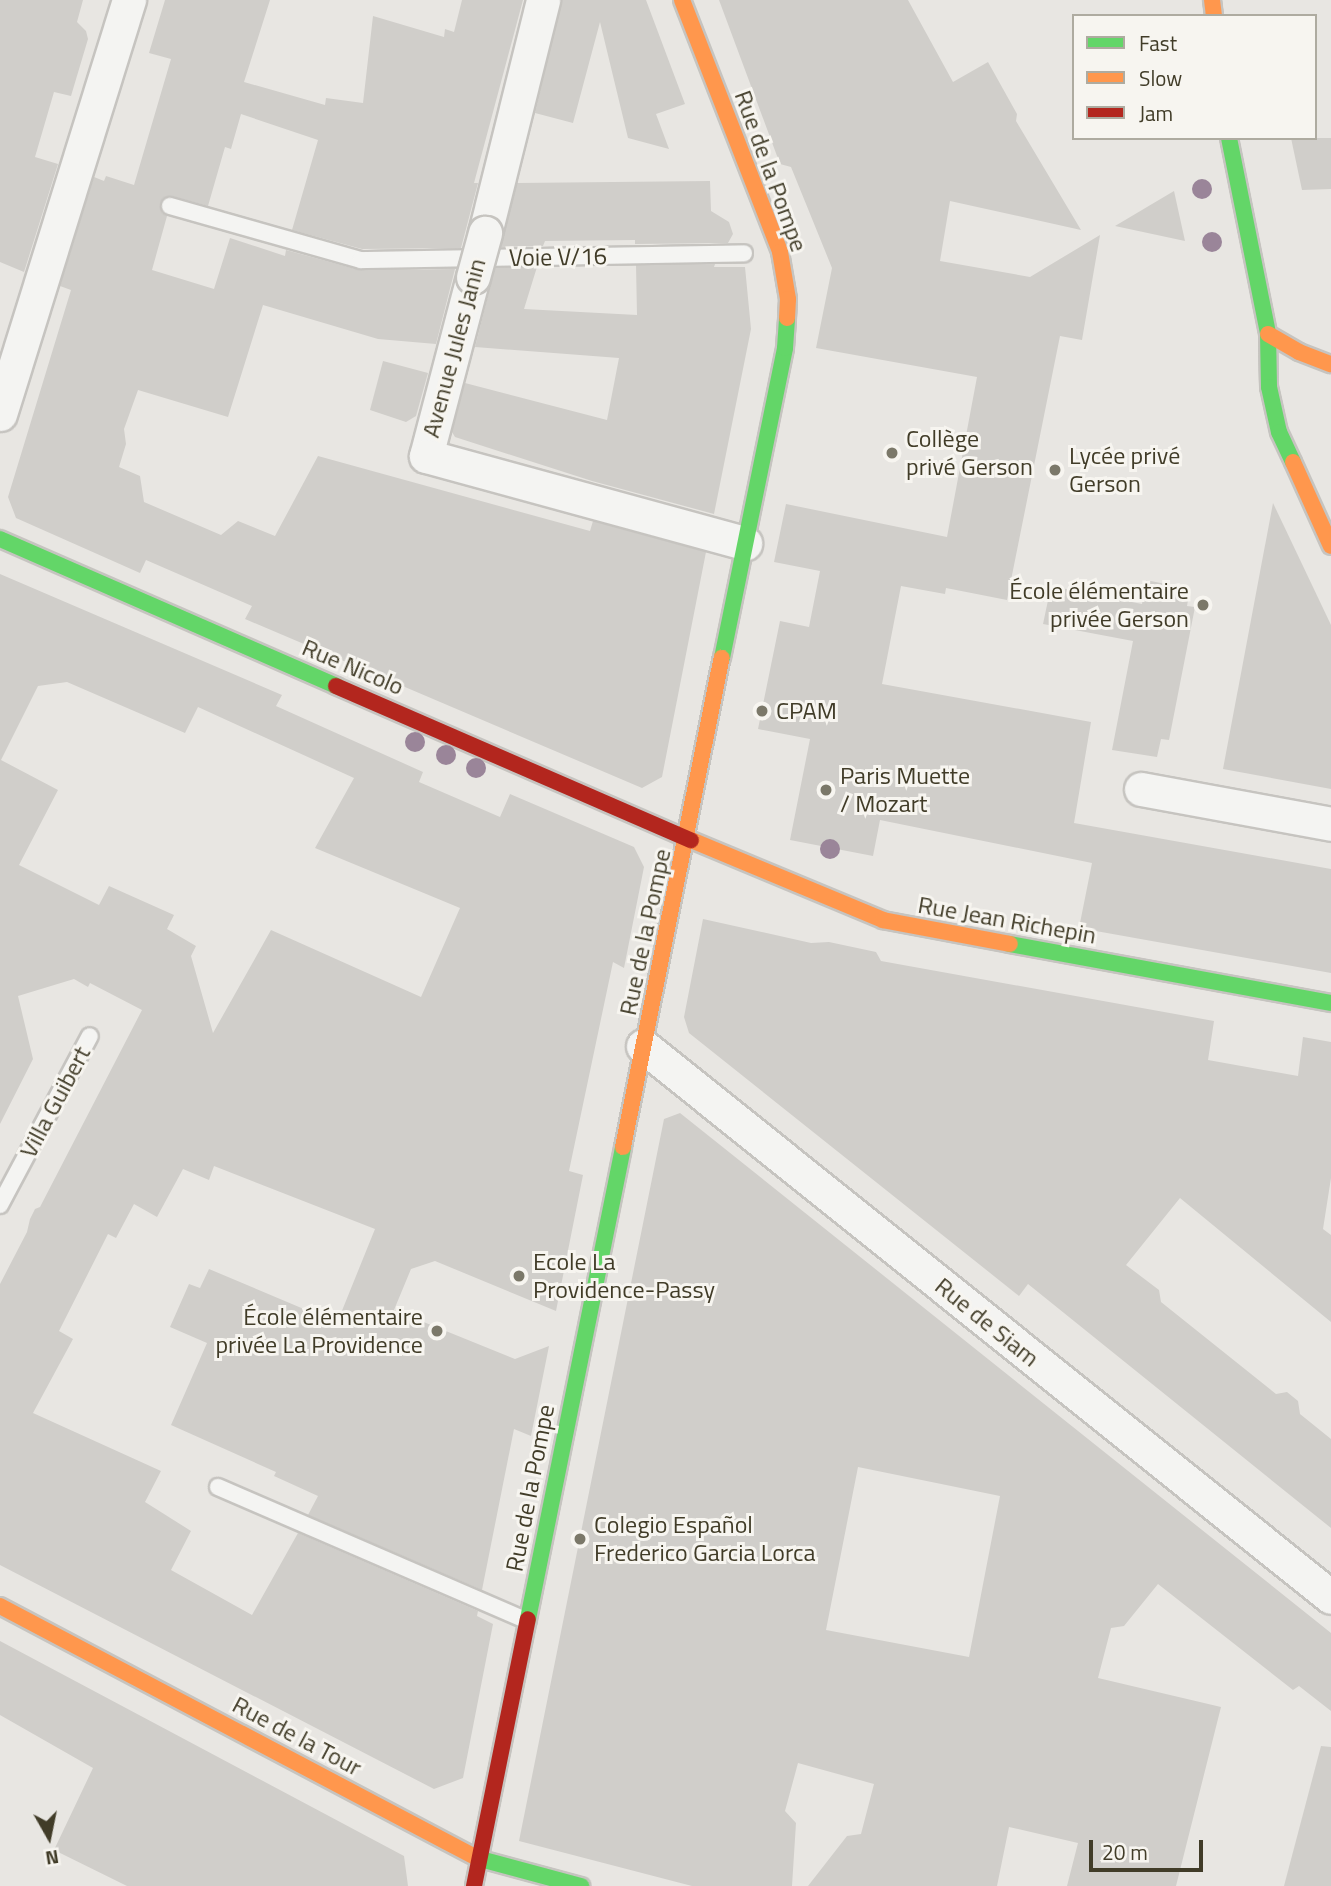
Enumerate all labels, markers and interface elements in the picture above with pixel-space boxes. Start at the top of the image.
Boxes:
legend [1072,14,1317,140]
text: Fast [1139,27,1177,59]
text: Slow [1139,62,1182,94]
street label: Rue de la Pompe [728,86,814,256]
text: Jam [1139,97,1173,129]
street label: Voie V/16 [509,242,607,272]
street label: Avenue Jules Janin [416,255,492,441]
place label: Collège privé Gerson [906,425,1033,481]
place label: Lycée privé Gerson [1069,442,1180,498]
marker: Collège privé Gerson [884,445,900,461]
marker: Lycée privé Gerson [1047,462,1063,478]
place label: École élémentaire privée Gerson [1009,577,1189,633]
marker: École élémentaire privée Gerson [1195,597,1211,613]
street label: Rue Nicolo [298,633,408,701]
place label: CPAM [776,697,837,725]
marker: CPAM [754,703,770,719]
place label: Paris Muette / Mozart [840,762,970,818]
marker: Paris Muette / Mozart [818,782,834,798]
street label: Rue de la Pompe [613,846,677,1018]
street label: Rue Jean Richepin [916,890,1098,950]
street label: Villa Guibert [14,1041,96,1163]
place label: Ecole La Providence-Passy [533,1248,715,1304]
marker: Ecole La Providence-Passy [511,1268,527,1284]
street label: Rue de Siam [929,1271,1045,1373]
place label: École élémentaire privée La Providence [215,1303,423,1359]
marker: École élémentaire privée La Providence [429,1323,445,1339]
street label: Rue de la Pompe [500,1402,560,1574]
place label: Colegio Español Frederico Garcia Lorca [594,1511,815,1567]
marker: Colegio Español Frederico Garcia Lorca [572,1531,588,1547]
street label: Rue de la Tour [228,1690,366,1782]
north arrow [14,1802,84,1872]
scale bar [1093,1826,1207,1870]
text: 20 m [1102,1836,1148,1868]
text: N [44,1843,61,1874]

